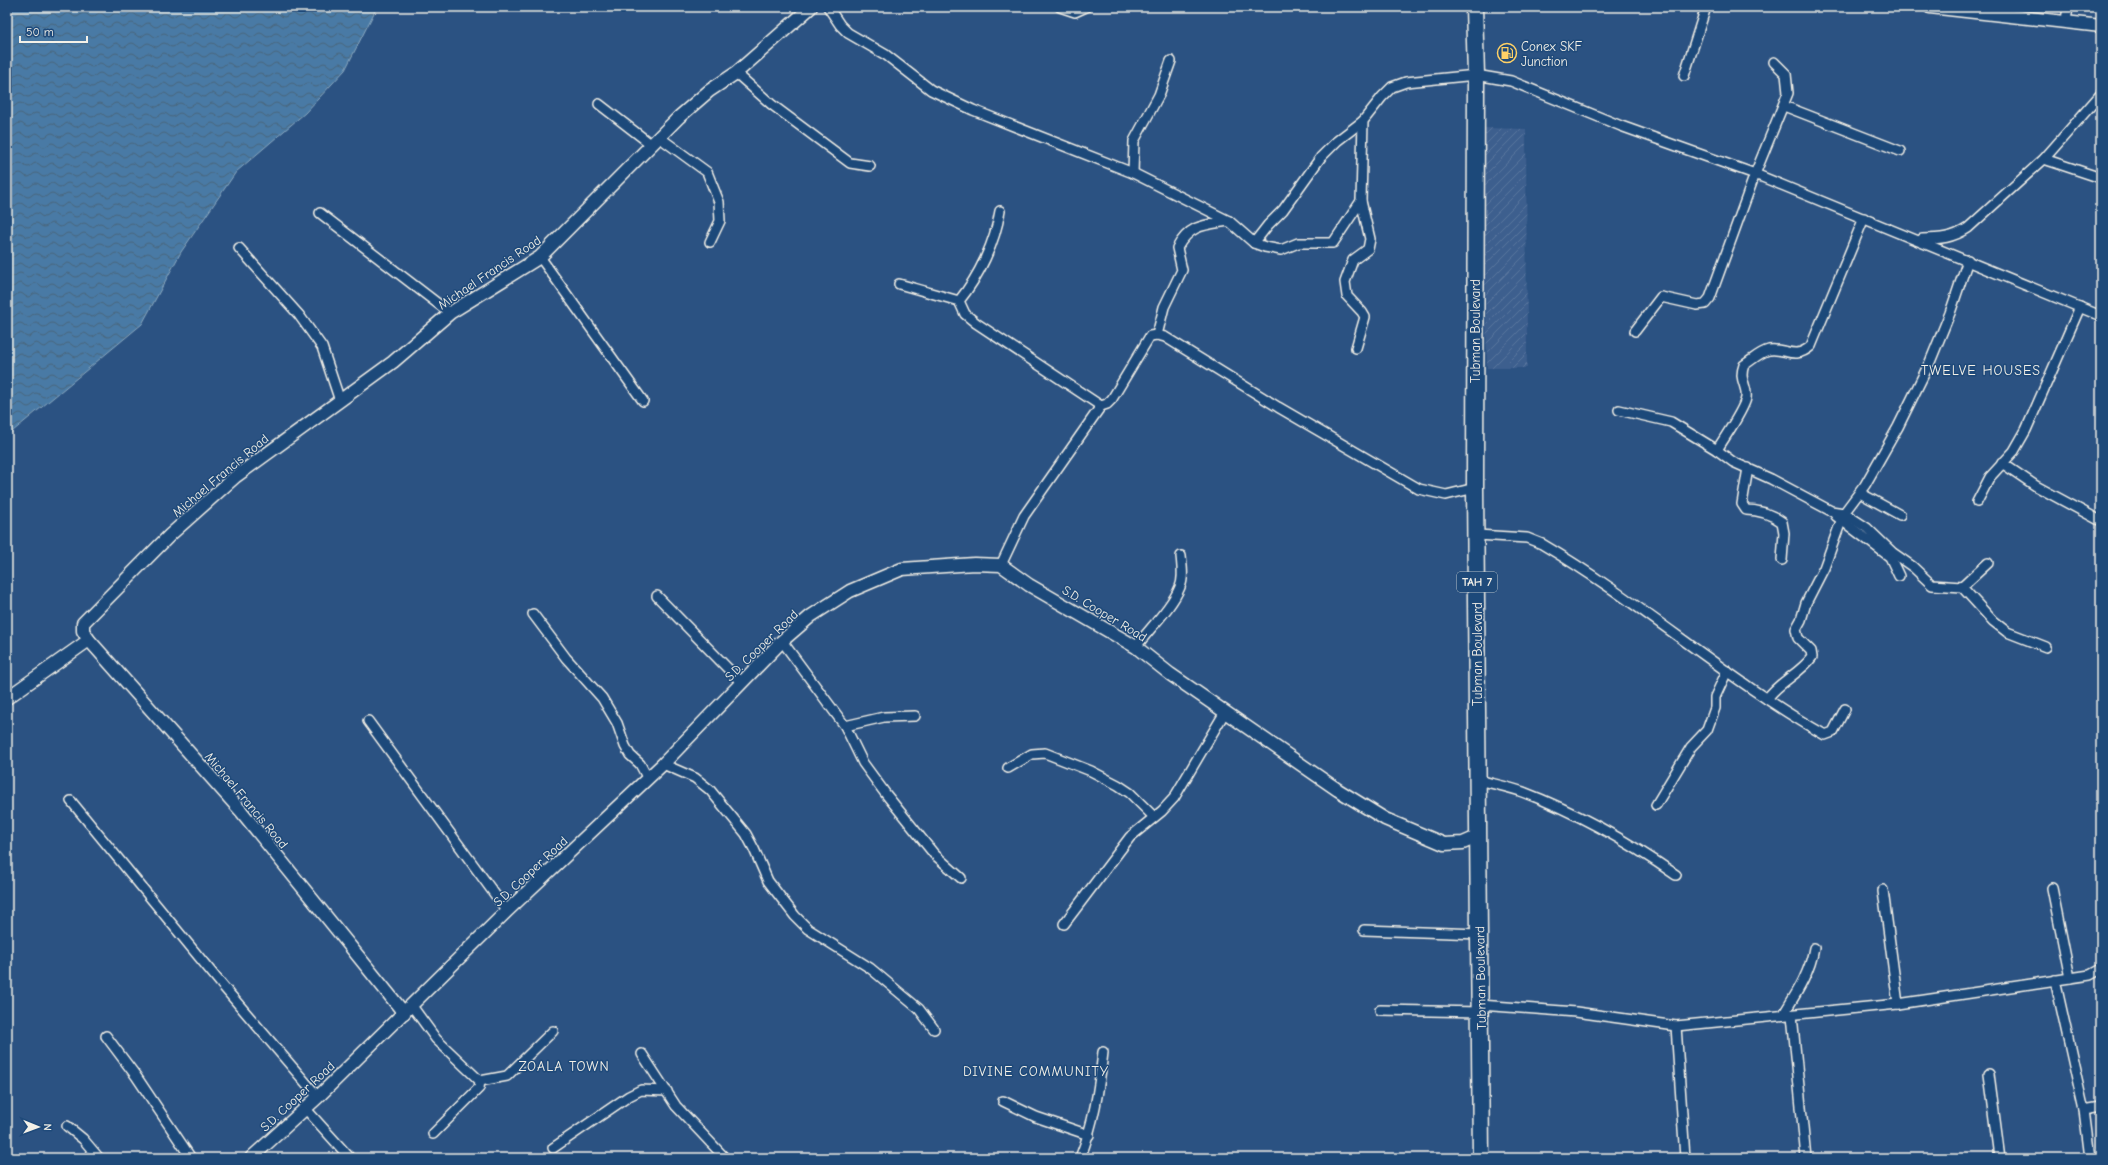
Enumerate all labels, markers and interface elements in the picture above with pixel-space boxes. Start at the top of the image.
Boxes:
scale bar [20,18,87,44]
text: 50 m [26,25,54,39]
place label: Conex SKF Junction [1521,39,1583,69]
fuel station icon: Conex SKF Junction [1496,42,1518,64]
street label: Michael Francis Road [435,232,544,312]
street label: Tubman Boulevard [1468,279,1483,383]
district label: TWELVE HOUSES [1921,362,2041,379]
street label: Michael Francis Road [169,431,271,520]
road number: TAH 7 [1457,572,1497,592]
street label: S.D. Cooper Road [1060,582,1150,645]
street label: Tubman Boulevard [1470,602,1485,706]
street label: S.D. Cooper Road [722,607,801,684]
street label: Michael Francis Road [202,749,291,851]
street label: S.D. Cooper Road [490,833,571,910]
street label: Tubman Boulevard [1472,926,1489,1030]
street label: S.D. Cooper Road [257,1058,338,1135]
district label: ZOALA TOWN [518,1058,610,1075]
district label: DIVINE COMMUNITY [963,1063,1109,1080]
north arrow [18,1107,58,1147]
text: N [41,1123,54,1131]

